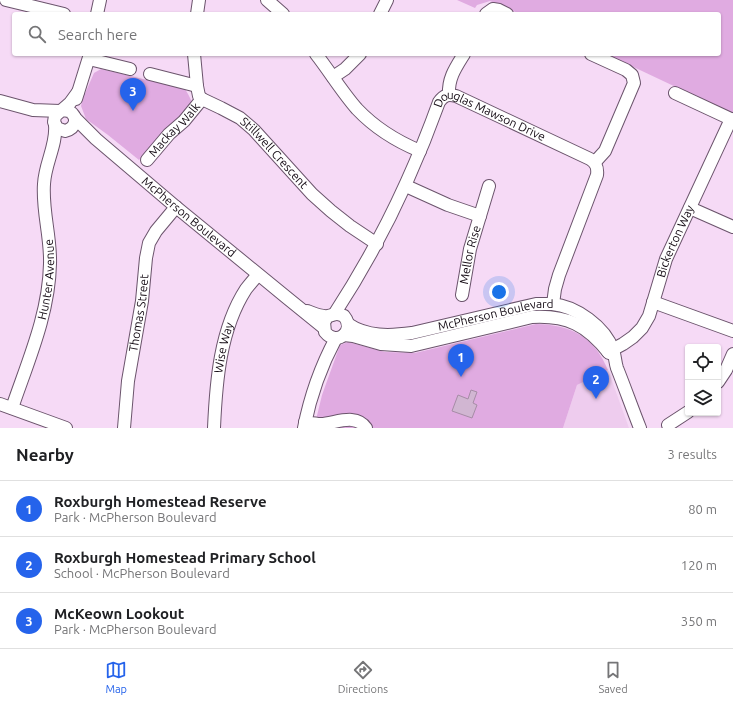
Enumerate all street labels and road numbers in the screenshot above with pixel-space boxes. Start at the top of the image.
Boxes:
street label: Douglas Mawson Drive [431,88,548,143]
street label: Mackay Walk [146,100,202,159]
street label: Stillwell Crescent [238,114,311,191]
street label: McPherson Boulevard [140,174,239,259]
street label: Bickerton Way [654,203,696,279]
street label: Mellor Rise [457,224,483,285]
street label: Hunter Avenue [35,238,56,321]
street label: Thomas Street [126,273,150,353]
street label: McPherson Boulevard [437,297,554,333]
street label: Wise Way [211,320,235,374]

